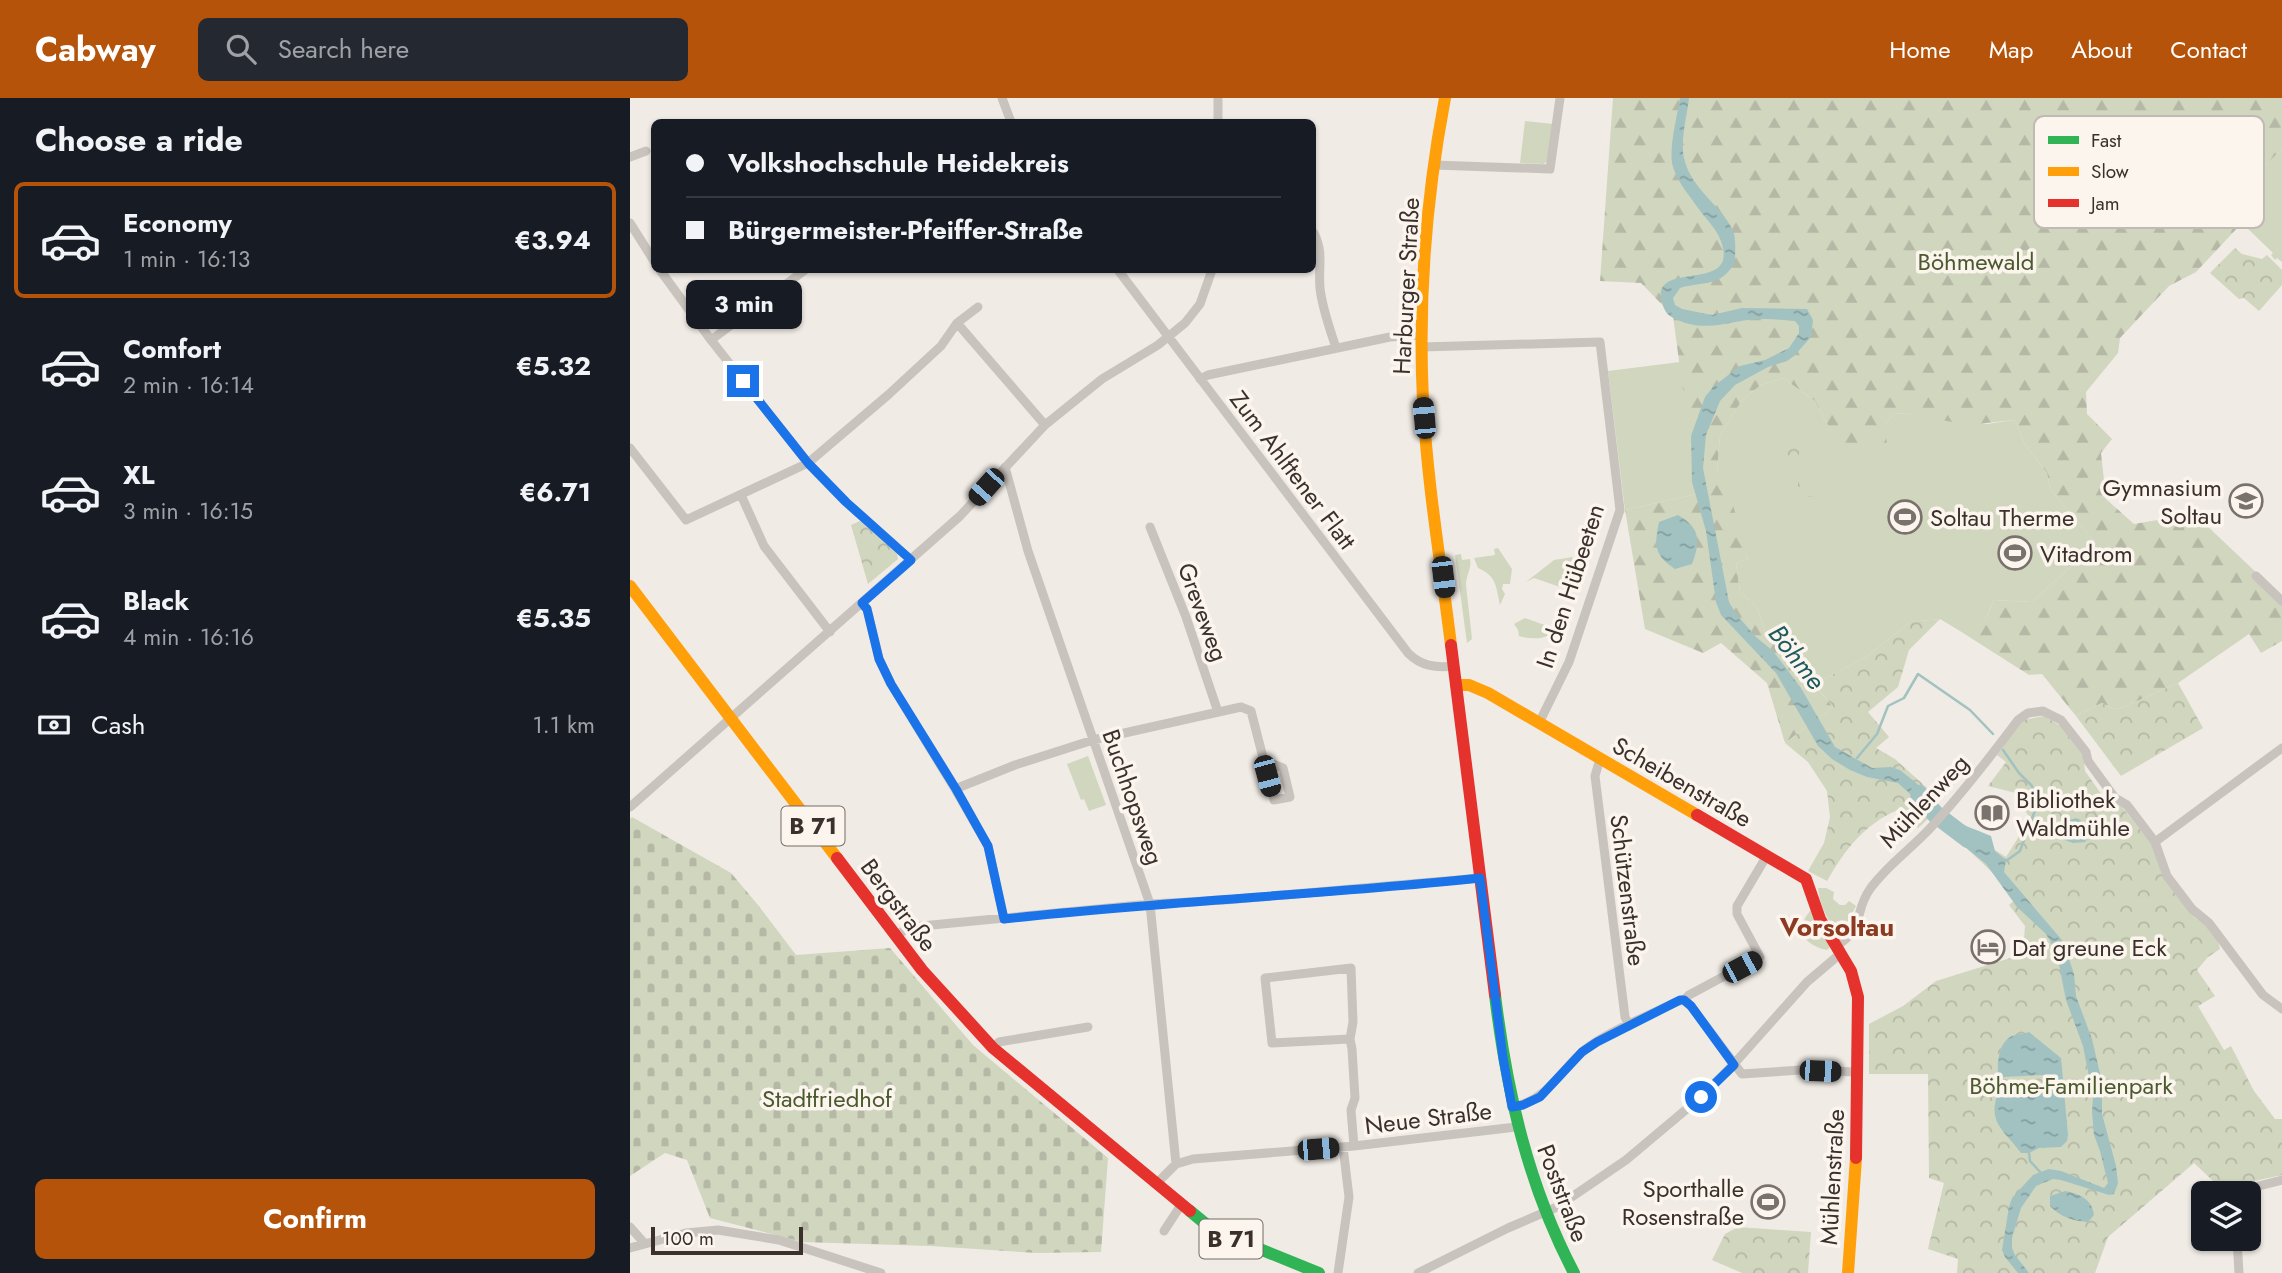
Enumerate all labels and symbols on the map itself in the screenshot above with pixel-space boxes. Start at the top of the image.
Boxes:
legend [2034,116,2264,228]
text: Fast [2091,127,2122,154]
text: Slow [2091,158,2129,185]
text: Jam [2088,190,2120,217]
street label: Harburger Straße [1384,197,1428,375]
park label: Böhmewald [1918,244,2034,279]
callout: 3 min [685,280,801,328]
route end [727,365,759,397]
street label: Zum Ahlftener Flatt [1222,383,1365,557]
car [1412,396,1437,440]
car [965,464,1008,510]
place label: Gymnasium Soltau [2102,470,2222,533]
school or university icon: Gymnasium Soltau [2227,482,2265,520]
sports icon: Soltau Therme [1886,498,1924,536]
street label: In den Hübeeten [1527,500,1613,672]
place label: Soltau Therme [1930,500,2074,535]
sports icon: Vitadrom [1996,534,2034,572]
place label: Vitadrom [2040,536,2133,571]
car [1431,555,1456,599]
street label: Greveweg [1169,558,1237,666]
water label: Böhme [1759,616,1835,698]
street label: Buchhopsweg [1094,725,1172,869]
street label: Scheibenstraße [1606,728,1758,836]
street label: Mühlenweg [1871,746,1977,856]
car [1252,753,1283,799]
place label: Bibliothek Waldmühle [2016,782,2130,845]
library icon: Bibliothek Waldmühle [1973,794,2011,832]
road number: B 71 [782,806,844,846]
street label: Schützenstraße [1601,812,1655,968]
street label: Bergstraße [852,851,946,959]
district label: Vorsoltau [1779,908,1894,946]
hotel icon: Dat greune Eck [1969,928,2007,966]
place label: Dat greune Eck [2012,930,2167,965]
car [1719,948,1766,986]
car [1799,1060,1842,1082]
park label: Böhme-Familienpark [1969,1068,2173,1103]
park label: Stadtfriedhof [762,1081,893,1116]
route start [1685,1081,1717,1113]
street label: Neue Straße [1362,1093,1494,1143]
street label: Mühlenstraße [1811,1108,1853,1246]
car [1297,1137,1340,1161]
street label: Poststraße [1528,1139,1598,1247]
place label: Sporthalle Rosenstraße [1622,1171,1744,1234]
sports icon: Sporthalle Rosenstraße [1749,1183,1787,1221]
road number: B 71 [1200,1220,1262,1258]
scale bar [651,1224,803,1256]

